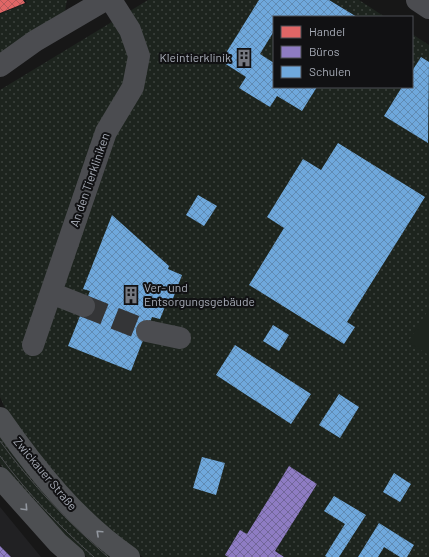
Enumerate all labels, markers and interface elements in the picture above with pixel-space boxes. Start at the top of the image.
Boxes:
legend [273,16,413,88]
text: Handel [309,24,345,38]
text: Büros [309,44,340,58]
building icon: Kleintierklinik [234,48,254,68]
place label: Kleintierklinik [159,50,231,64]
text: Schulen [309,64,351,78]
street label: An den Tierkliniken [66,131,112,229]
place label: Ver- und Entsorgungsgebäude [144,280,255,308]
building icon: Ver- und Entsorgungsgebäude [121,285,141,305]
street label: Zwickauer Straße [11,434,80,513]
one-way arrow [21,503,28,511]
one-way arrow [96,530,104,537]

